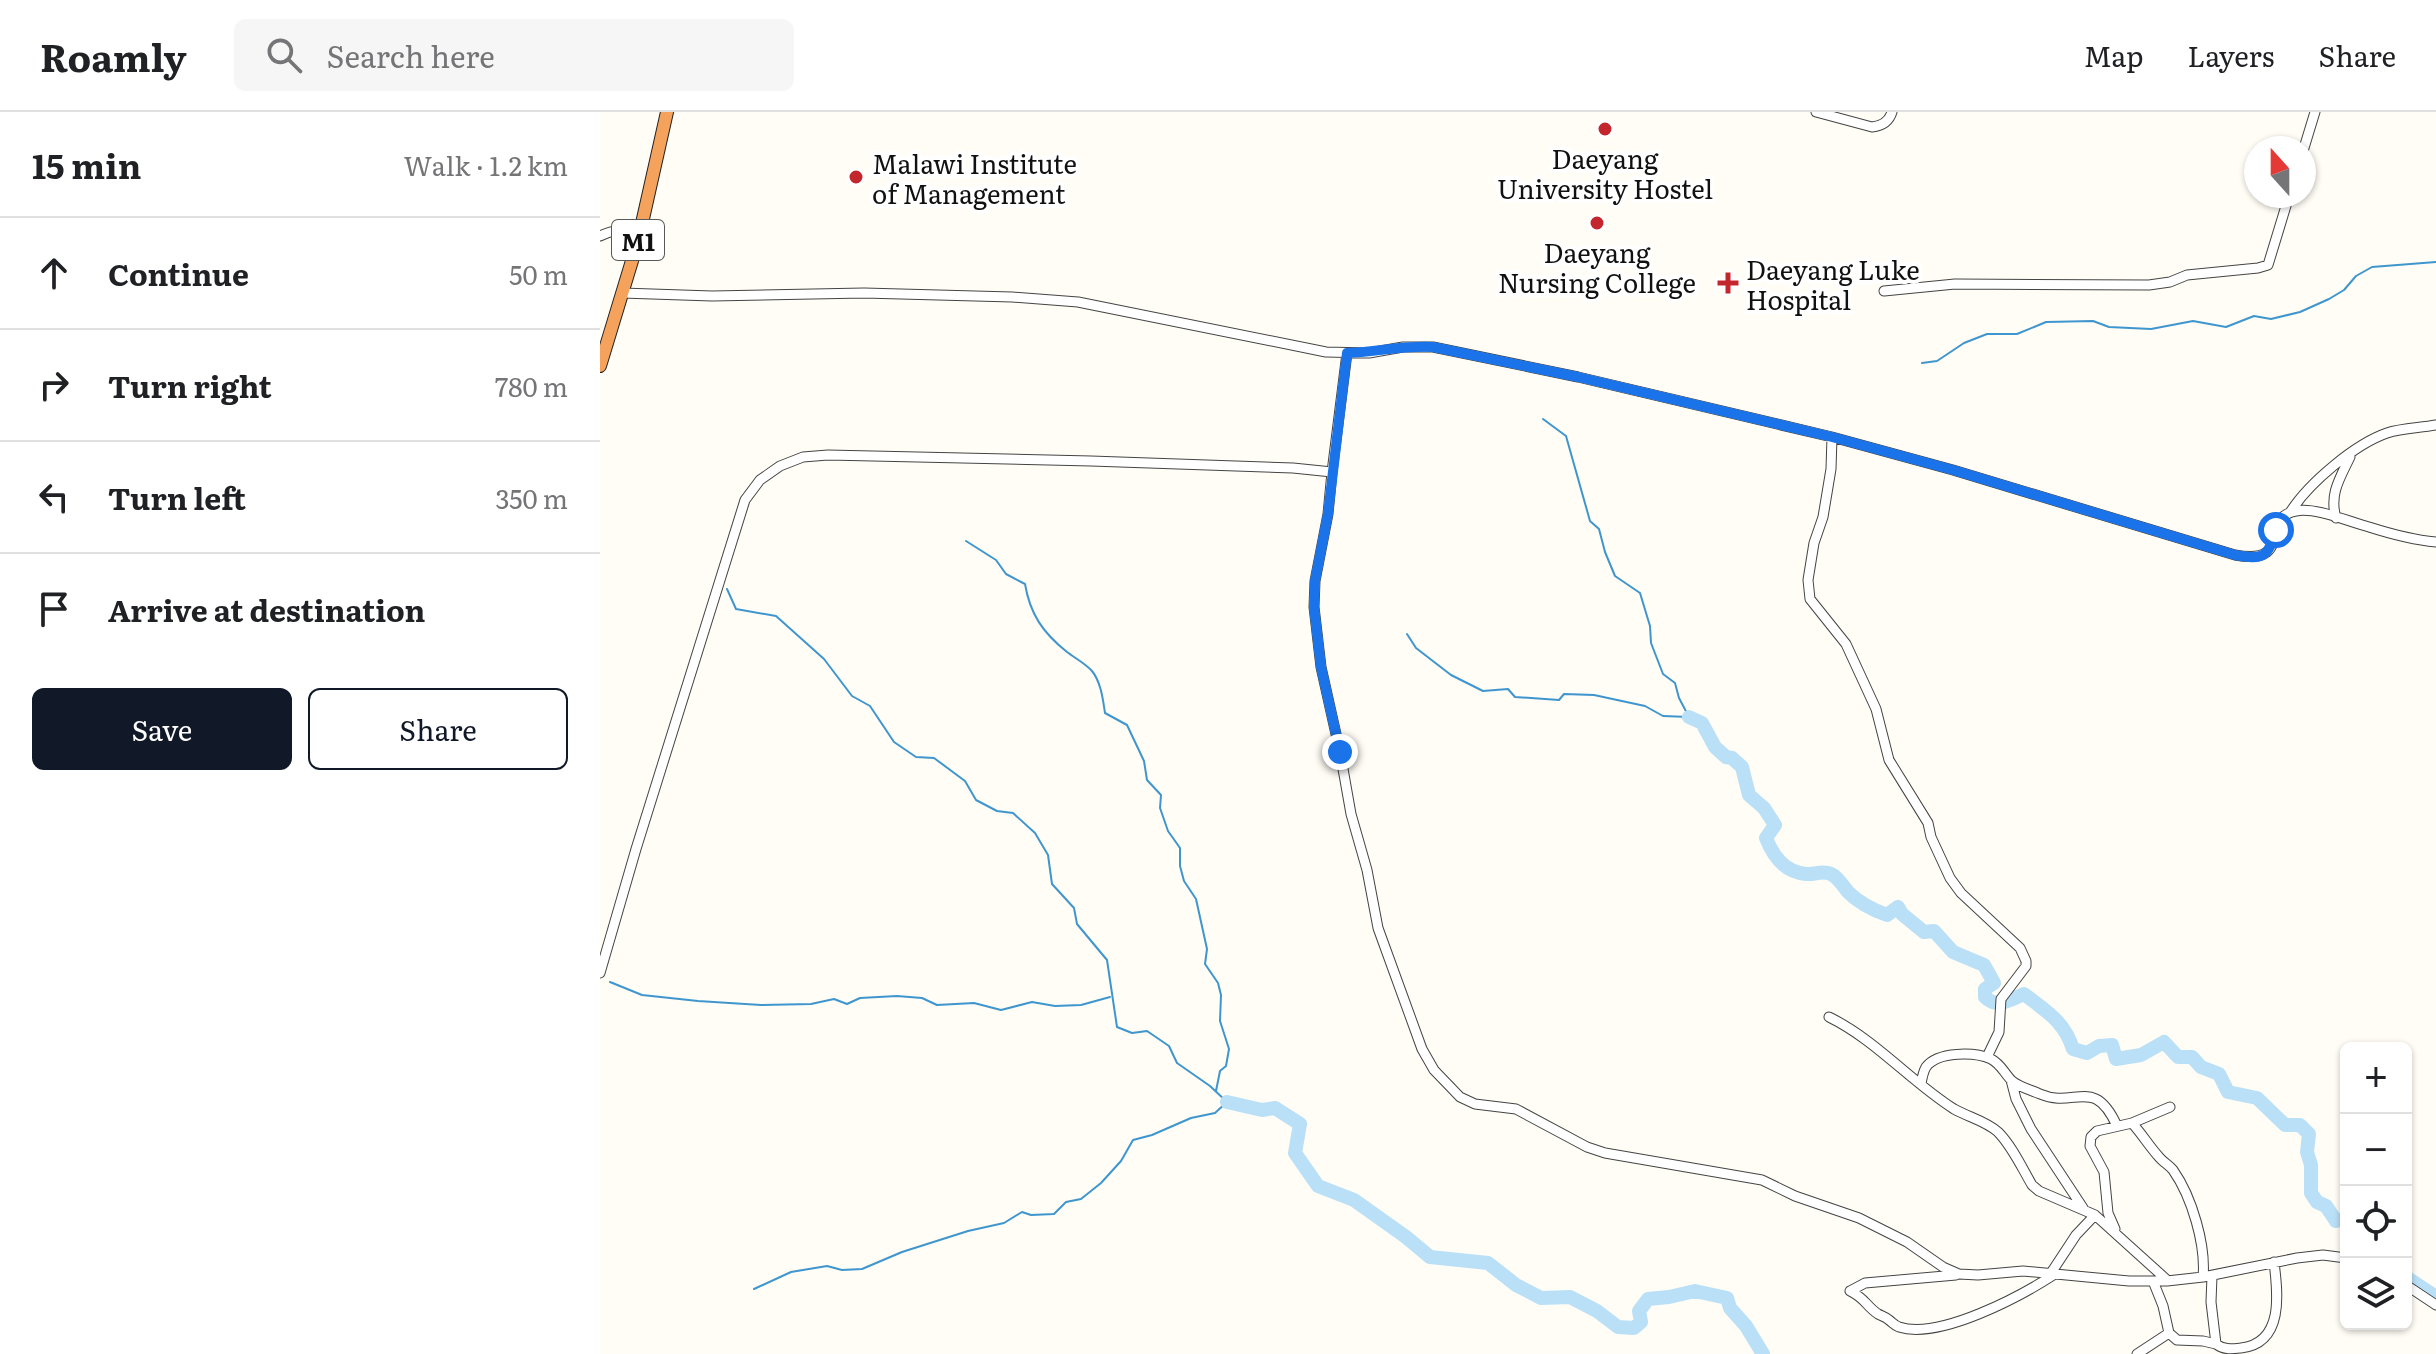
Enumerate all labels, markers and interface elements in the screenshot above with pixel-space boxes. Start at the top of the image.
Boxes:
search box [234,19,794,91]
text: Roamly [40,27,186,84]
icon: search [262,33,306,77]
text: Search here [326,33,495,77]
text: Map [2084,34,2143,76]
text: Layers [2187,34,2274,76]
text: Share [2318,34,2396,76]
marker: Daeyang University Hostel [1596,120,1614,138]
north arrow [2244,136,2316,208]
place label: Daeyang University Hostel [1497,138,1713,207]
text: 15 min [32,139,141,189]
place label: Malawi Institute of Management [872,143,1077,212]
text: Walk · 1.2 km [404,145,568,184]
marker: Malawi Institute of Management [847,168,865,186]
marker: Daeyang Nursing College [1588,214,1606,232]
road number: M1 [612,220,664,260]
place label: Daeyang Nursing College [1498,232,1696,301]
place label: Daeyang Luke Hospital [1746,249,1920,318]
icon: ahead [32,251,76,295]
text: Continue [108,251,249,295]
text: 50 m [509,254,568,293]
marker: Daeyang Luke Hospital [1717,272,1739,294]
icon: right [32,363,76,407]
text: Turn right [108,363,272,407]
text: 780 m [495,366,568,405]
icon: left [32,475,76,519]
text: Turn left [108,475,246,519]
text: 350 m [495,478,568,517]
route start [2258,512,2294,548]
icon: arrive [32,587,76,631]
text: Arrive at destination [108,587,425,631]
button: Save [32,688,292,770]
button: Share [308,688,568,770]
route end [1322,734,1358,770]
map controls [2340,1042,2412,1330]
button: + [2340,1042,2412,1114]
button: − [2340,1114,2412,1186]
button: locate [2340,1186,2412,1258]
button: layers [2340,1258,2412,1330]

